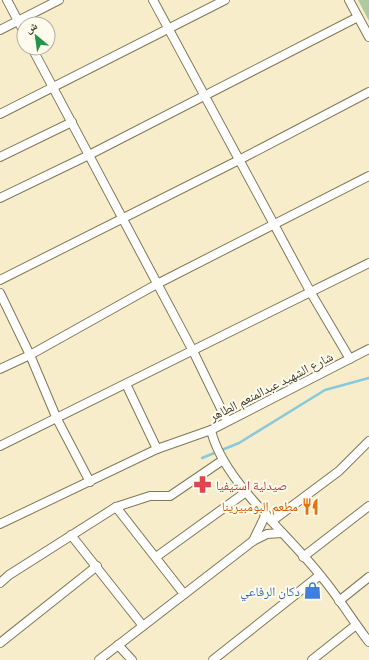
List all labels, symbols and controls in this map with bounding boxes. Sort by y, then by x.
north arrow [16,16,56,56]
text: ش [23,19,40,37]
street label: شارع الشهيد عبدالمنعم الطاهر [206,349,336,426]
pharmacy icon: صيدلية استيفيا [193,475,213,495]
place label: صيدلية استيفيا [216,478,287,493]
restaurant icon: مطعم البومبيرينا [301,496,321,516]
place label: مطعم البومبيرينا [222,499,298,515]
shop icon: دكان الرفاعي [303,581,323,601]
place label: دكان الرفاعي [240,584,300,602]

